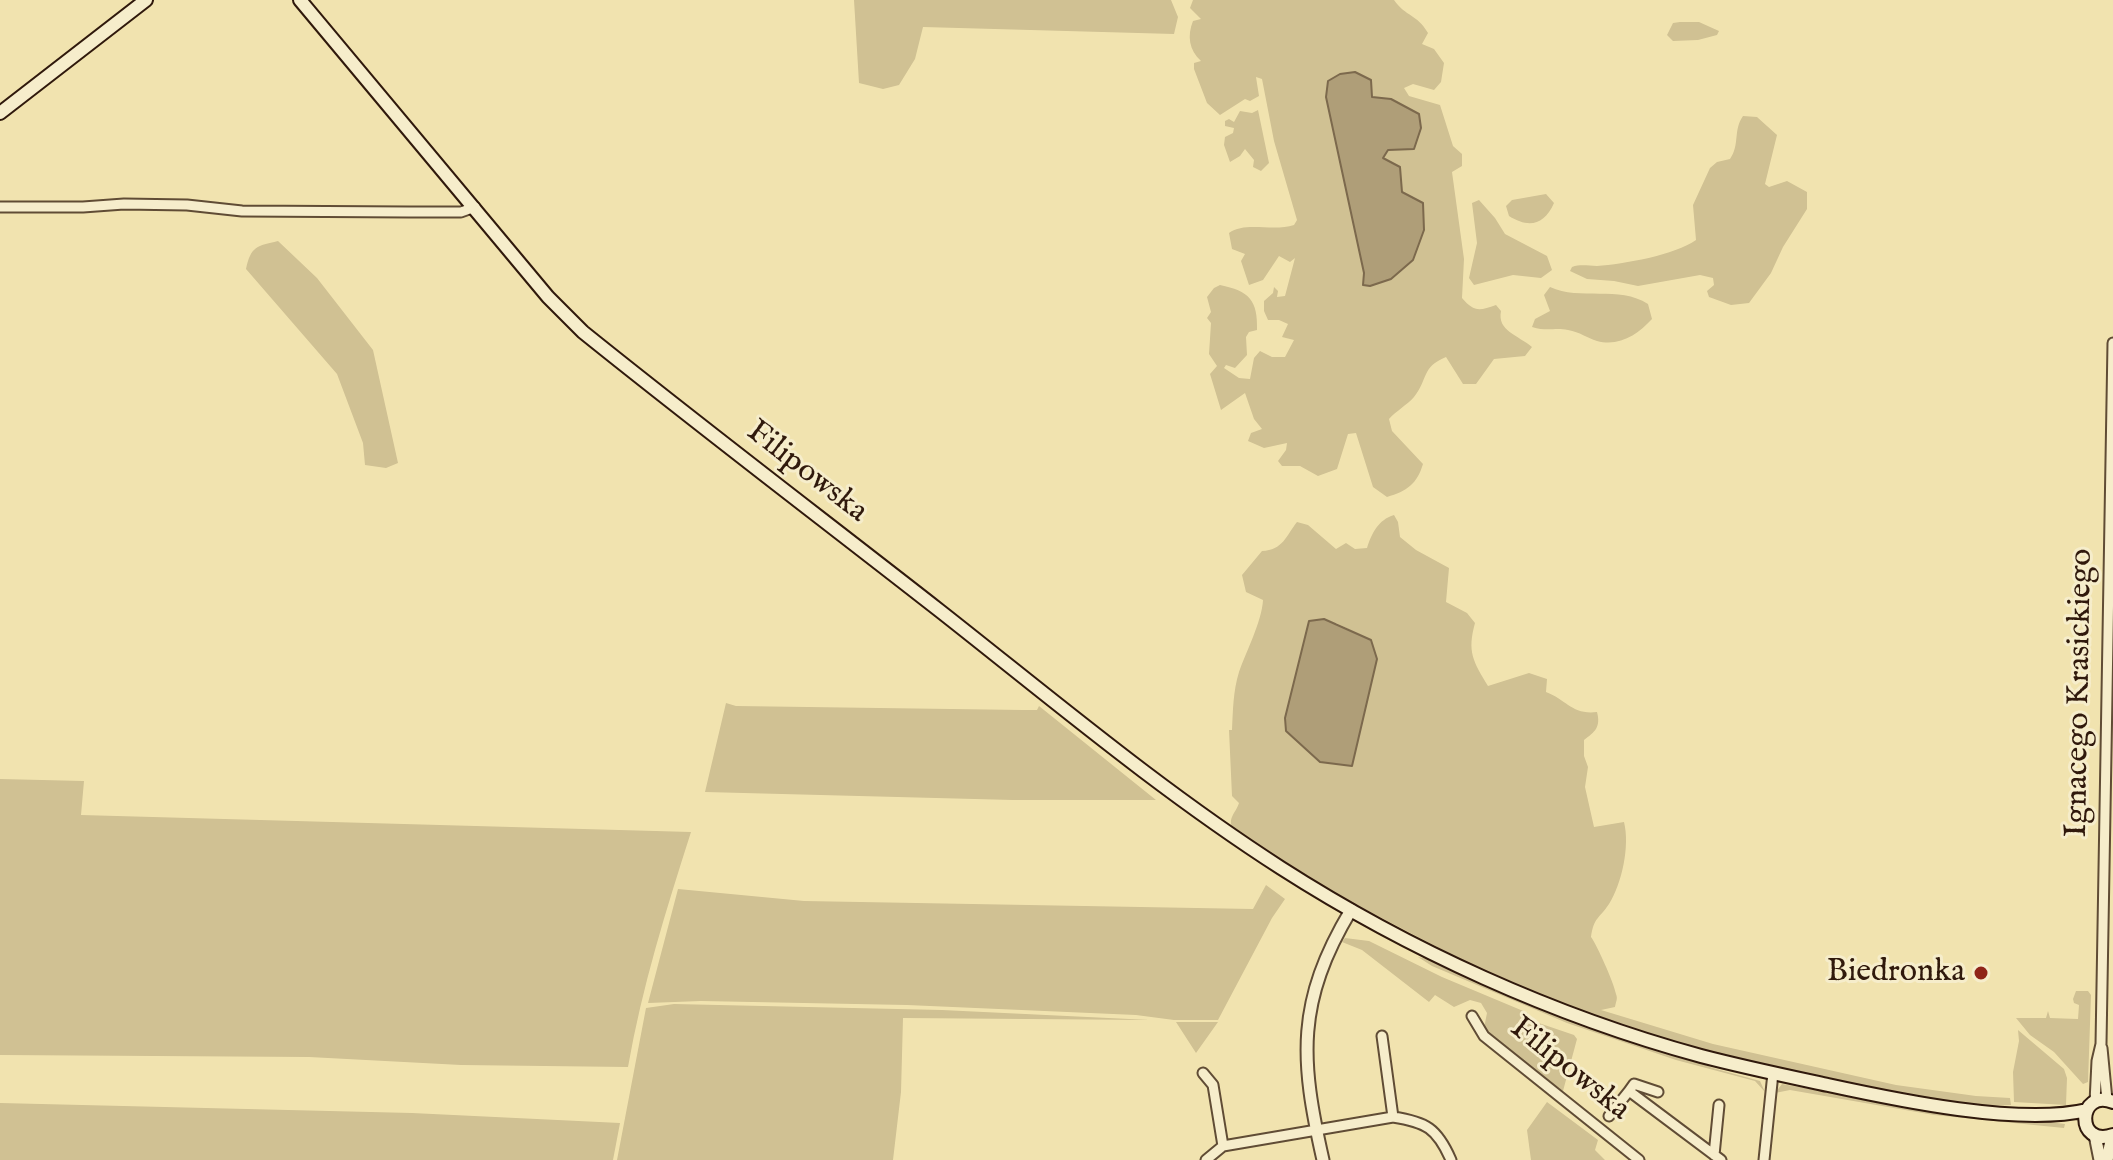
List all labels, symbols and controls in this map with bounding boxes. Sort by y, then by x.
street label: Filipowska [738,414,874,532]
street label: Ignacego Krasickiego [2059,548,2103,838]
place label: Biedronka [1827,954,1965,992]
marker: Biedronka [1972,964,1990,982]
street label: Filipowska [1501,1010,1637,1130]

